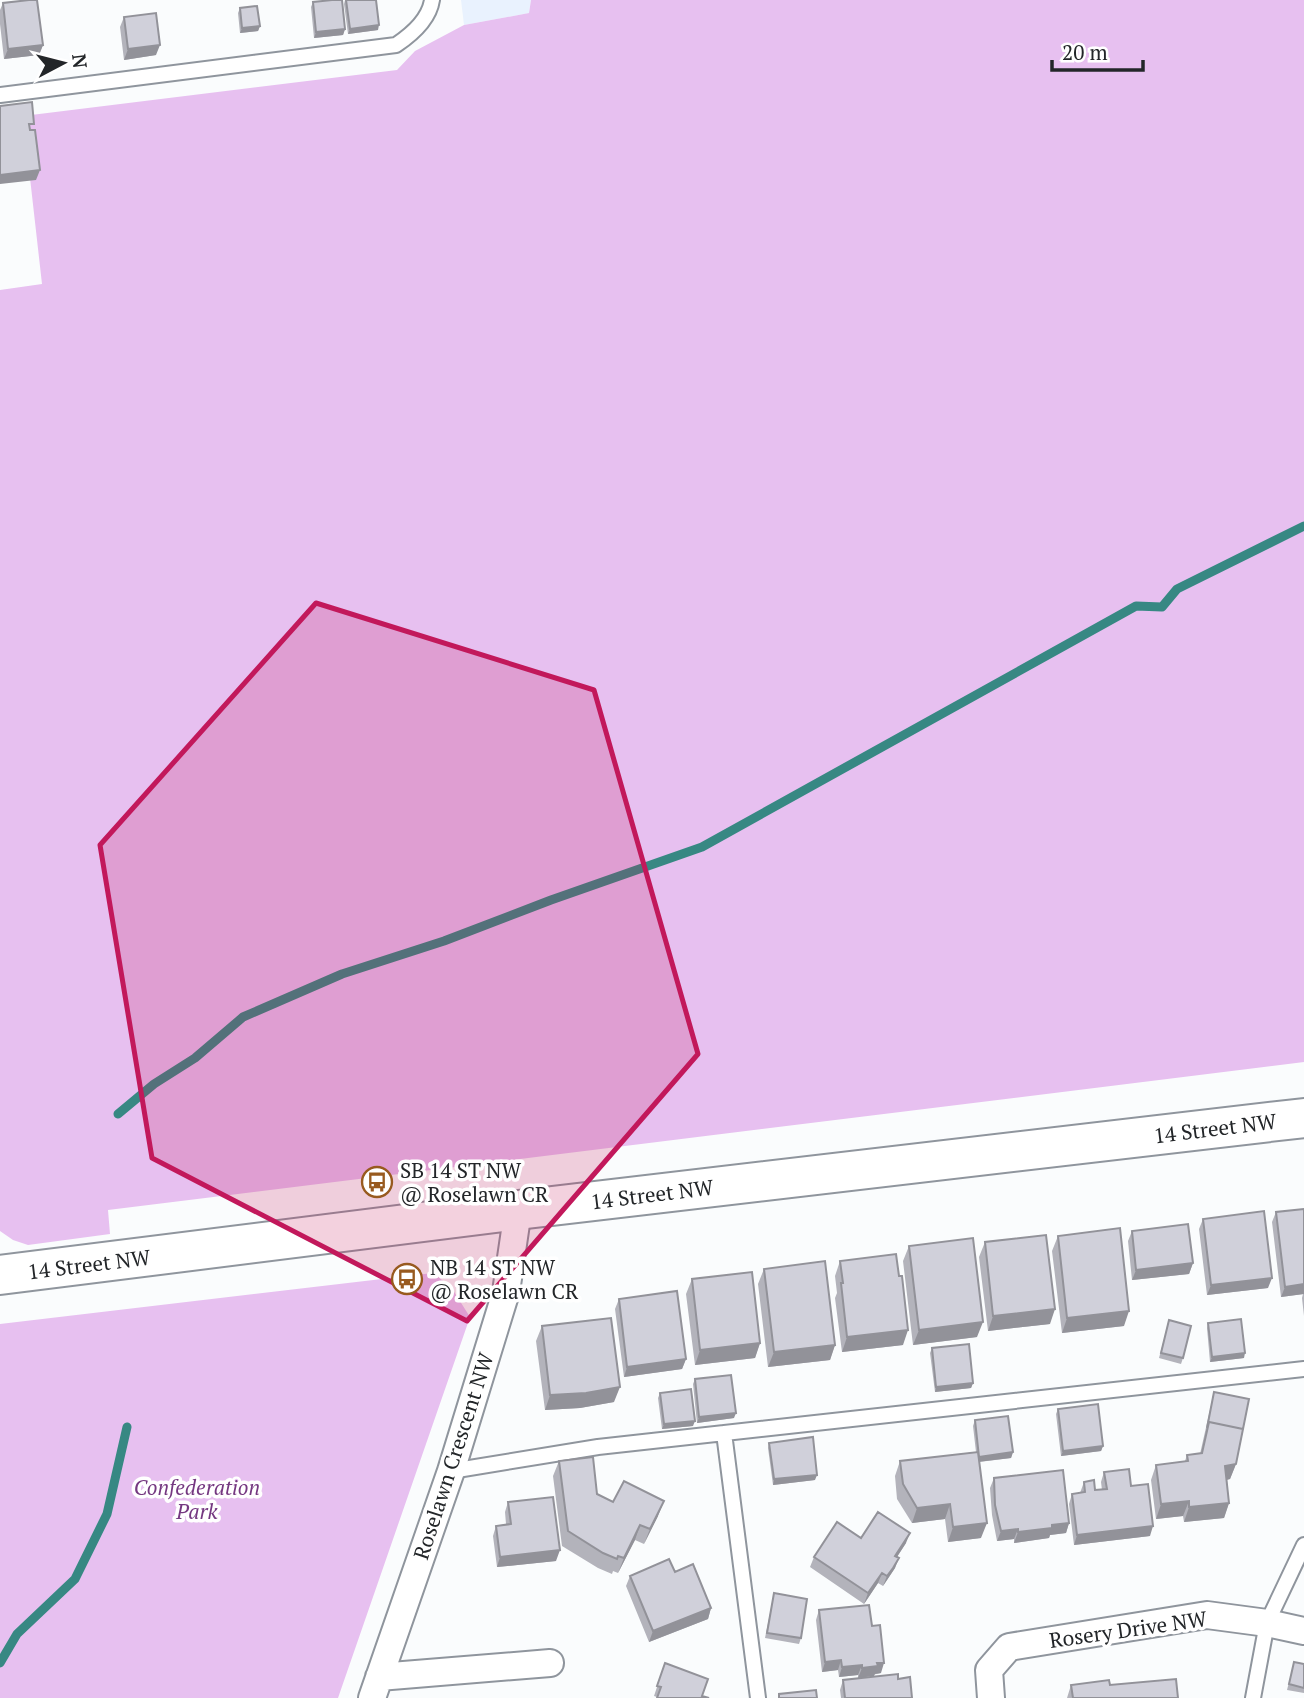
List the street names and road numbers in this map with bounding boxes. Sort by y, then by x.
street label: 14 Street NW [1152,1107,1278,1149]
street label: 14 Street NW [589,1173,715,1215]
street label: 14 Street NW [26,1243,152,1285]
street label: Roselawn Crescent NW [406,1349,500,1563]
street label: Rosery Drive NW [1048,1604,1209,1654]

